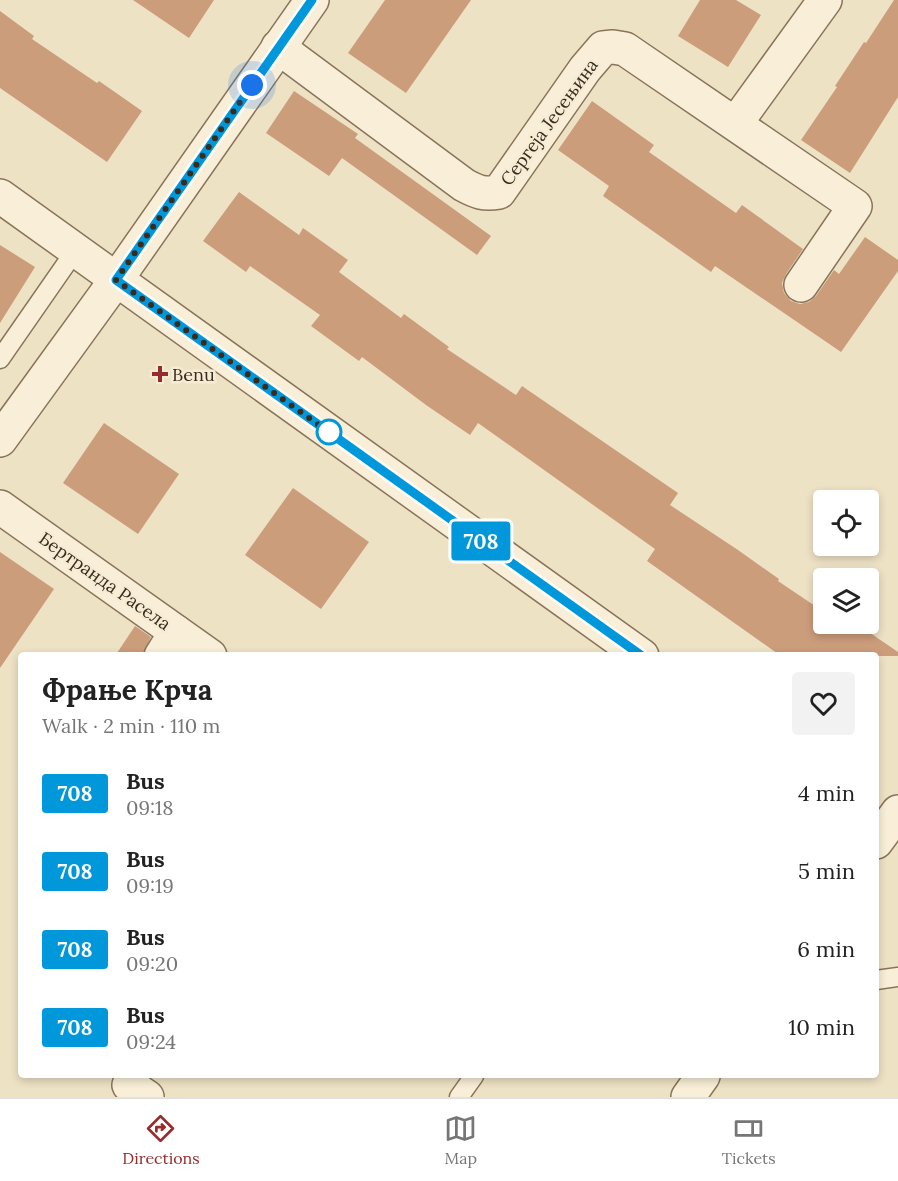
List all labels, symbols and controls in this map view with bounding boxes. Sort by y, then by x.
street label: Сергеја Јесењина [495,54,603,190]
your location [237,70,267,100]
place label: Benu [172,363,215,386]
marker: Benu [153,367,167,381]
unlabelled marker [316,419,342,445]
map controls [813,490,879,634]
button: locate [813,490,879,556]
line badge: 708 [446,522,516,560]
street label: Бертранда Расела [35,527,175,635]
text: 708 [463,528,499,555]
button: layers [813,568,879,634]
text: Фрање Крча [42,672,212,708]
button: heart [792,672,855,735]
text: Walk · 2 min · 110 m [42,713,220,738]
text: Bus [126,767,165,795]
text: 4 min [798,779,855,807]
text: 708 [57,780,93,807]
text: 09:18 [126,795,174,820]
text: Bus [126,845,165,873]
text: 5 min [798,857,855,885]
text: 708 [57,858,93,885]
text: 09:19 [126,873,174,898]
text: Bus [126,923,165,951]
text: 6 min [797,935,855,963]
text: 708 [57,936,93,963]
text: 09:20 [126,951,178,976]
text: Bus [126,1001,165,1029]
text: 10 min [788,1013,855,1041]
text: 708 [57,1014,93,1041]
text: 09:24 [126,1029,176,1054]
tab: Directions [122,1112,200,1168]
tab: Map [444,1112,477,1168]
tab: Tickets [722,1112,776,1168]

